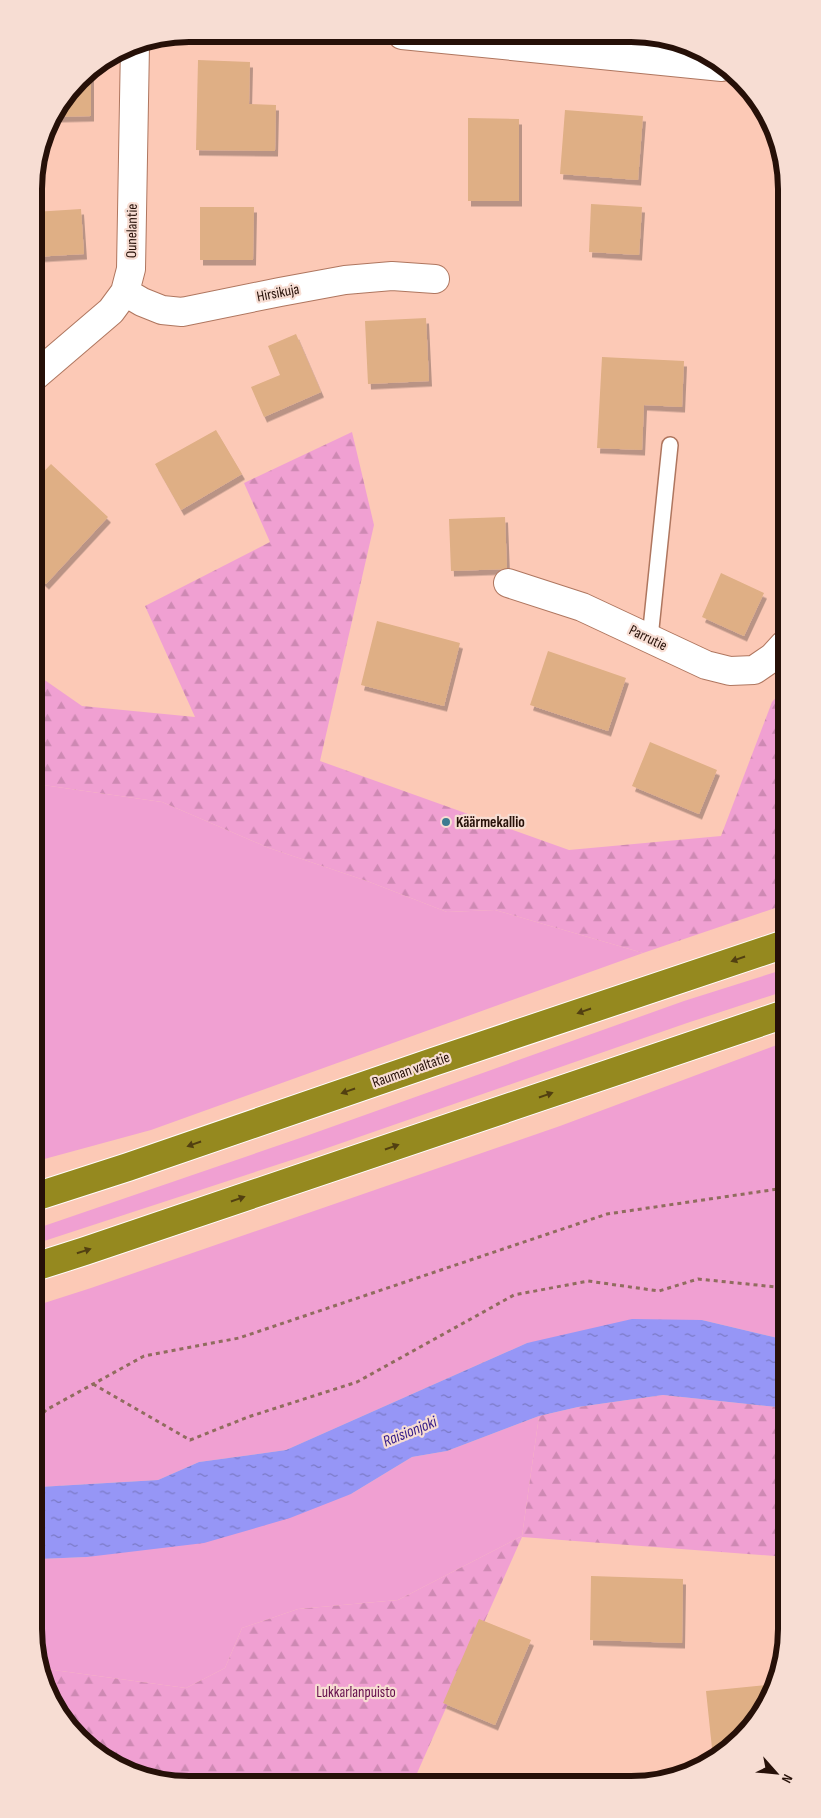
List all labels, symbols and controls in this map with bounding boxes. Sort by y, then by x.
street label: Ounelantie [122,204,142,258]
street label: Hirsikuja [255,280,301,306]
street label: Parrutie [626,621,670,655]
place label: Käärmekallio [456,813,525,832]
marker: Käärmekallio [440,816,452,828]
one-way arrow [731,956,746,963]
one-way arrow [577,1008,592,1015]
street label: Rauman valtatie [370,1048,452,1092]
one-way arrow [340,1088,355,1096]
one-way arrow [539,1091,554,1099]
one-way arrow [186,1141,201,1149]
one-way arrow [385,1143,400,1150]
one-way arrow [231,1195,246,1203]
one-way arrow [77,1247,92,1255]
water label: Raisionjoki [380,1412,441,1451]
park label: Lukkarlanpuisto [316,1683,396,1702]
north arrow [751,1748,801,1798]
text: N [778,1771,796,1786]

